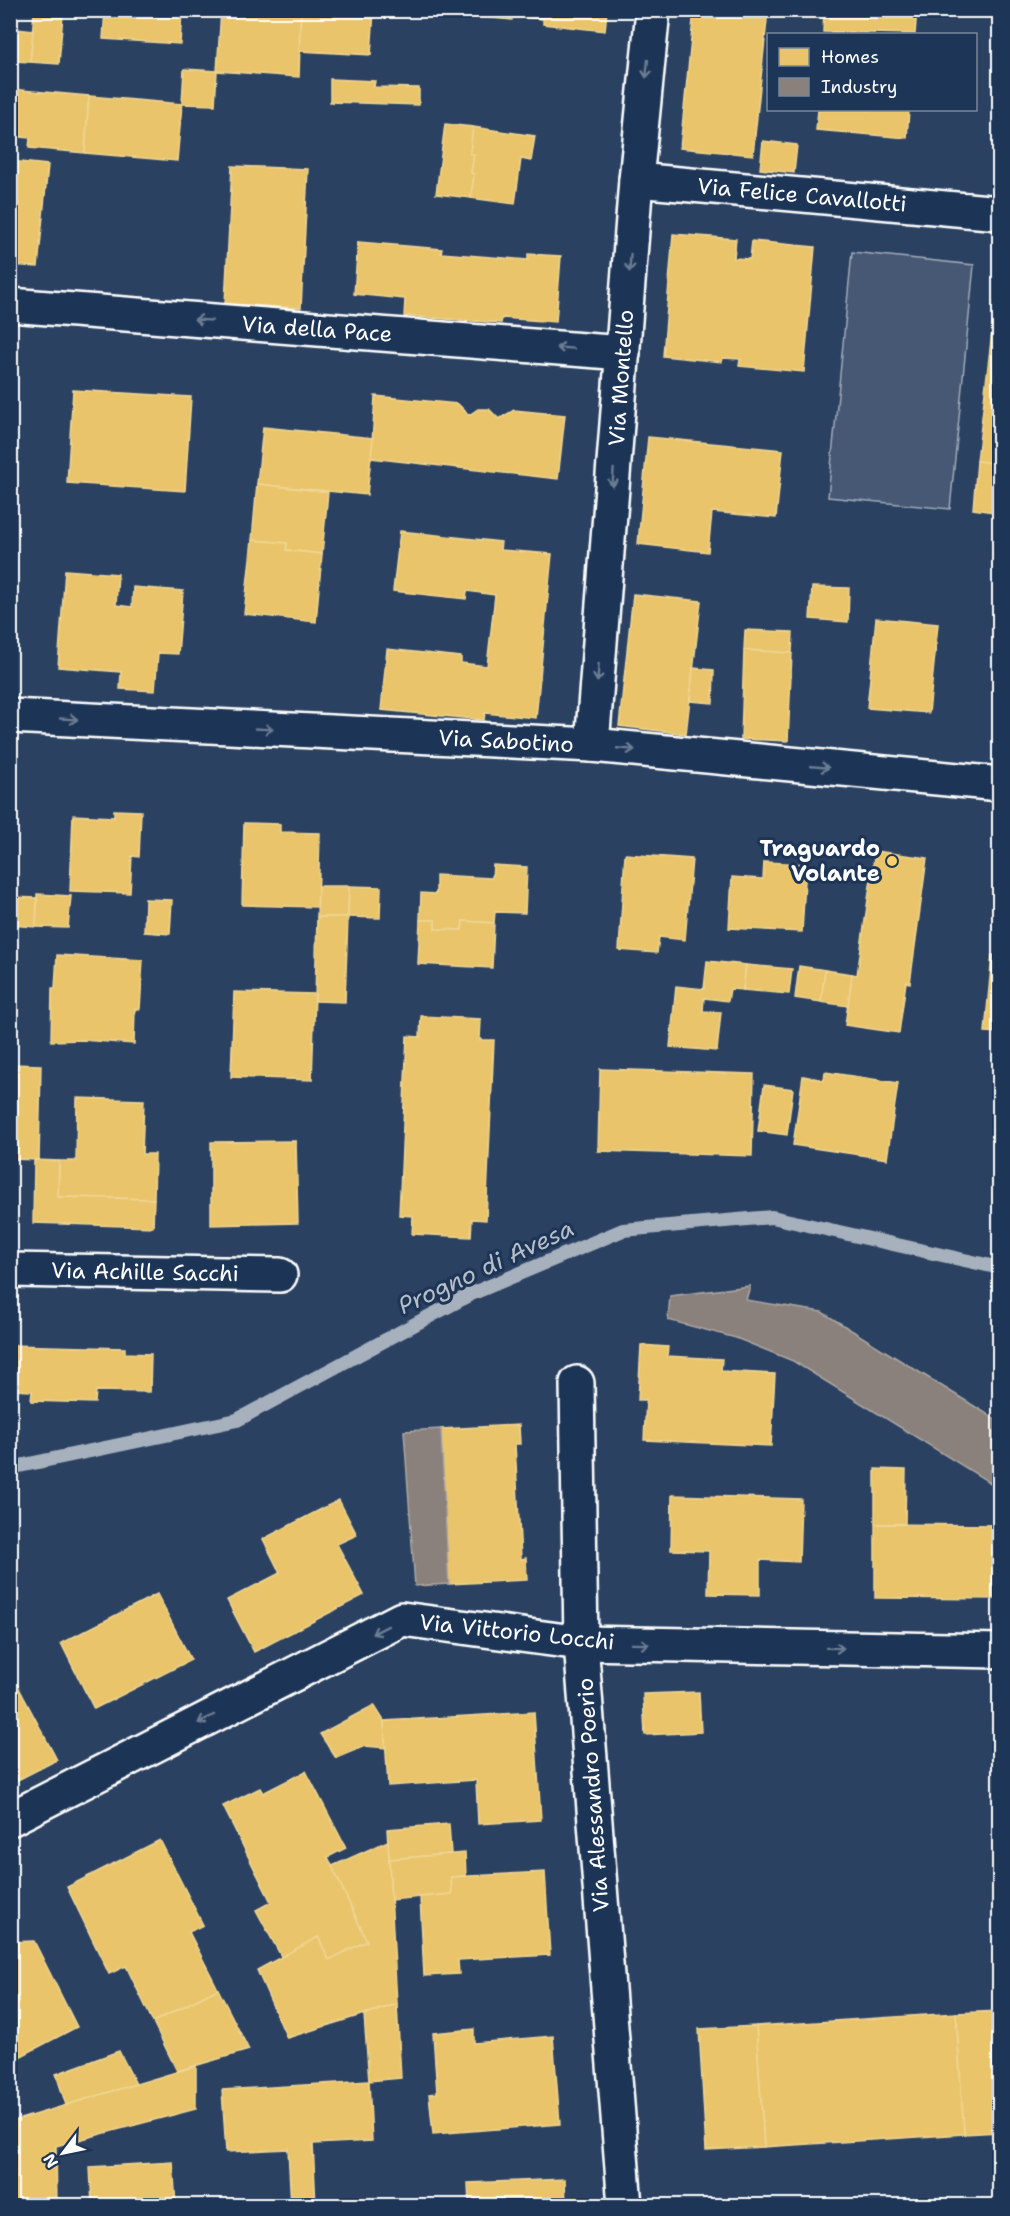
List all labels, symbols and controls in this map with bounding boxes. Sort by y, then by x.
legend [767,33,977,111]
text: Homes [821,45,879,69]
one-way arrow [641,58,652,78]
text: Industry [821,75,897,99]
street label: Via Felice Cavallotti [696,171,908,219]
one-way arrow [624,252,635,272]
street label: Via della Pace [241,309,393,349]
street label: Via Montello [602,309,640,447]
one-way arrow [193,314,213,325]
one-way arrow [555,343,575,354]
one-way arrow [607,468,618,488]
one-way arrow [592,662,603,682]
one-way arrow [58,714,78,725]
one-way arrow [253,723,273,734]
street label: Via Sabotino [438,723,574,759]
one-way arrow [616,744,636,755]
one-way arrow [810,762,830,773]
place label: Traguardo Volante [760,834,880,888]
marker: Traguardo Volante [885,854,899,868]
water label: Progno di Avesa [393,1212,579,1322]
street label: Via Achille Sacchi [51,1256,239,1288]
street label: Via Vittorio Locchi [418,1607,616,1657]
one-way arrow [372,1625,390,1637]
one-way arrow [629,1638,649,1650]
one-way arrow [824,1642,844,1653]
street label: Via Alessandro Poerio [570,1677,616,1913]
one-way arrow [198,1714,216,1725]
north arrow [33,2123,93,2183]
text: N [38,2150,63,2172]

